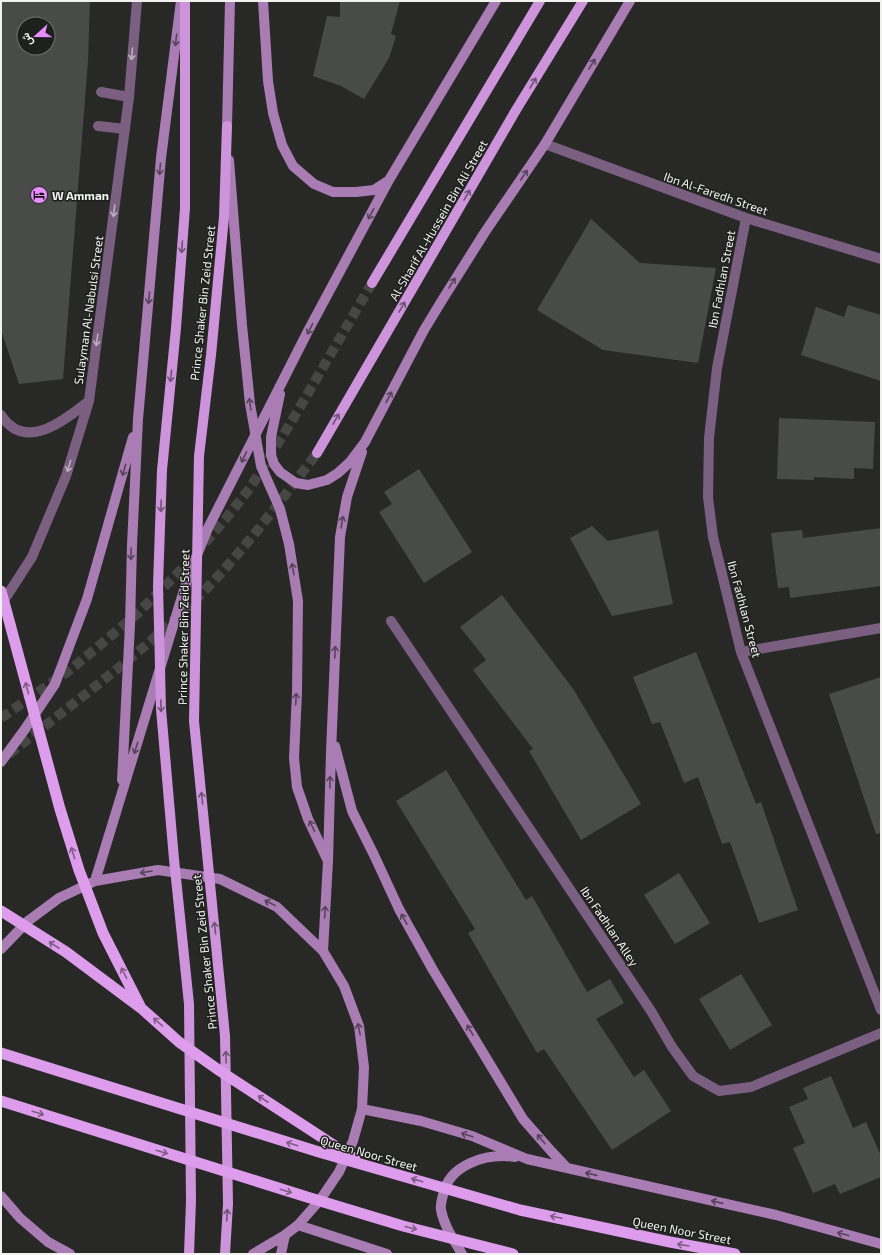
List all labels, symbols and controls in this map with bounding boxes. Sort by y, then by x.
north arrow [16,16,56,56]
text: ش [18,31,36,48]
one-way arrow [172,33,180,46]
one-way arrow [129,47,136,60]
one-way arrow [589,58,597,70]
one-way arrow [530,77,538,89]
street label: Al-Sharif Al-Hussein Bin Ali Street [386,137,490,303]
one-way arrow [156,162,163,175]
street label: Ibn Al-Faredh Street [662,169,770,218]
one-way arrow [520,170,528,181]
hotel icon: W Amman [29,185,49,205]
place label: W Amman [52,188,109,202]
one-way arrow [464,189,472,201]
one-way arrow [110,204,118,217]
one-way arrow [367,208,374,220]
street label: Prince Shaker Bin Zeid Street [187,224,217,381]
street label: Ibn Fadhlan Street [705,228,737,329]
street label: Sulayman Al-Nabulsi Street [71,234,105,385]
one-way arrow [179,240,186,253]
one-way arrow [449,277,457,289]
one-way arrow [145,291,152,304]
one-way arrow [398,301,406,313]
one-way arrow [305,322,313,334]
one-way arrow [93,333,101,346]
one-way arrow [167,369,175,382]
one-way arrow [385,391,393,403]
one-way arrow [247,398,254,411]
one-way arrow [333,413,341,425]
one-way arrow [240,450,247,462]
one-way arrow [65,459,72,472]
one-way arrow [120,464,127,477]
one-way arrow [157,499,164,512]
one-way arrow [339,516,347,529]
one-way arrow [128,547,135,560]
street label: Prince Shaker Bin Zeid Street [175,549,191,705]
street label: Ibn Fadhlan Street [725,559,765,659]
one-way arrow [289,563,297,576]
one-way arrow [331,646,339,659]
one-way arrow [23,682,30,695]
one-way arrow [293,693,300,706]
one-way arrow [157,699,165,712]
one-way arrow [131,742,139,754]
one-way arrow [326,776,334,789]
one-way arrow [198,792,206,805]
one-way arrow [308,820,315,832]
one-way arrow [69,847,76,860]
one-way arrow [140,868,153,876]
street label: Prince Shaker Bin Zeid Street [189,873,219,1030]
street label: Ibn Fadhlan Alley [578,883,642,969]
one-way arrow [264,899,276,906]
one-way arrow [322,906,329,919]
one-way arrow [400,913,408,925]
one-way arrow [211,922,218,935]
one-way arrow [48,940,60,948]
one-way arrow [119,967,127,979]
one-way arrow [152,1018,163,1027]
one-way arrow [354,1022,362,1035]
one-way arrow [466,1024,474,1036]
one-way arrow [222,1051,229,1064]
one-way arrow [257,1094,269,1102]
one-way arrow [31,1110,44,1117]
one-way arrow [460,1131,473,1138]
street label: Queen Noor Street [319,1132,419,1175]
one-way arrow [536,1134,545,1145]
one-way arrow [286,1140,299,1147]
one-way arrow [155,1149,168,1156]
one-way arrow [584,1169,597,1177]
one-way arrow [411,1176,424,1183]
one-way arrow [280,1188,293,1195]
one-way arrow [711,1198,724,1206]
one-way arrow [224,1209,231,1222]
one-way arrow [550,1213,563,1221]
street label: Queen Noor Street [631,1214,733,1247]
one-way arrow [404,1225,417,1232]
one-way arrow [837,1230,850,1237]
one-way arrow [677,1240,690,1248]

